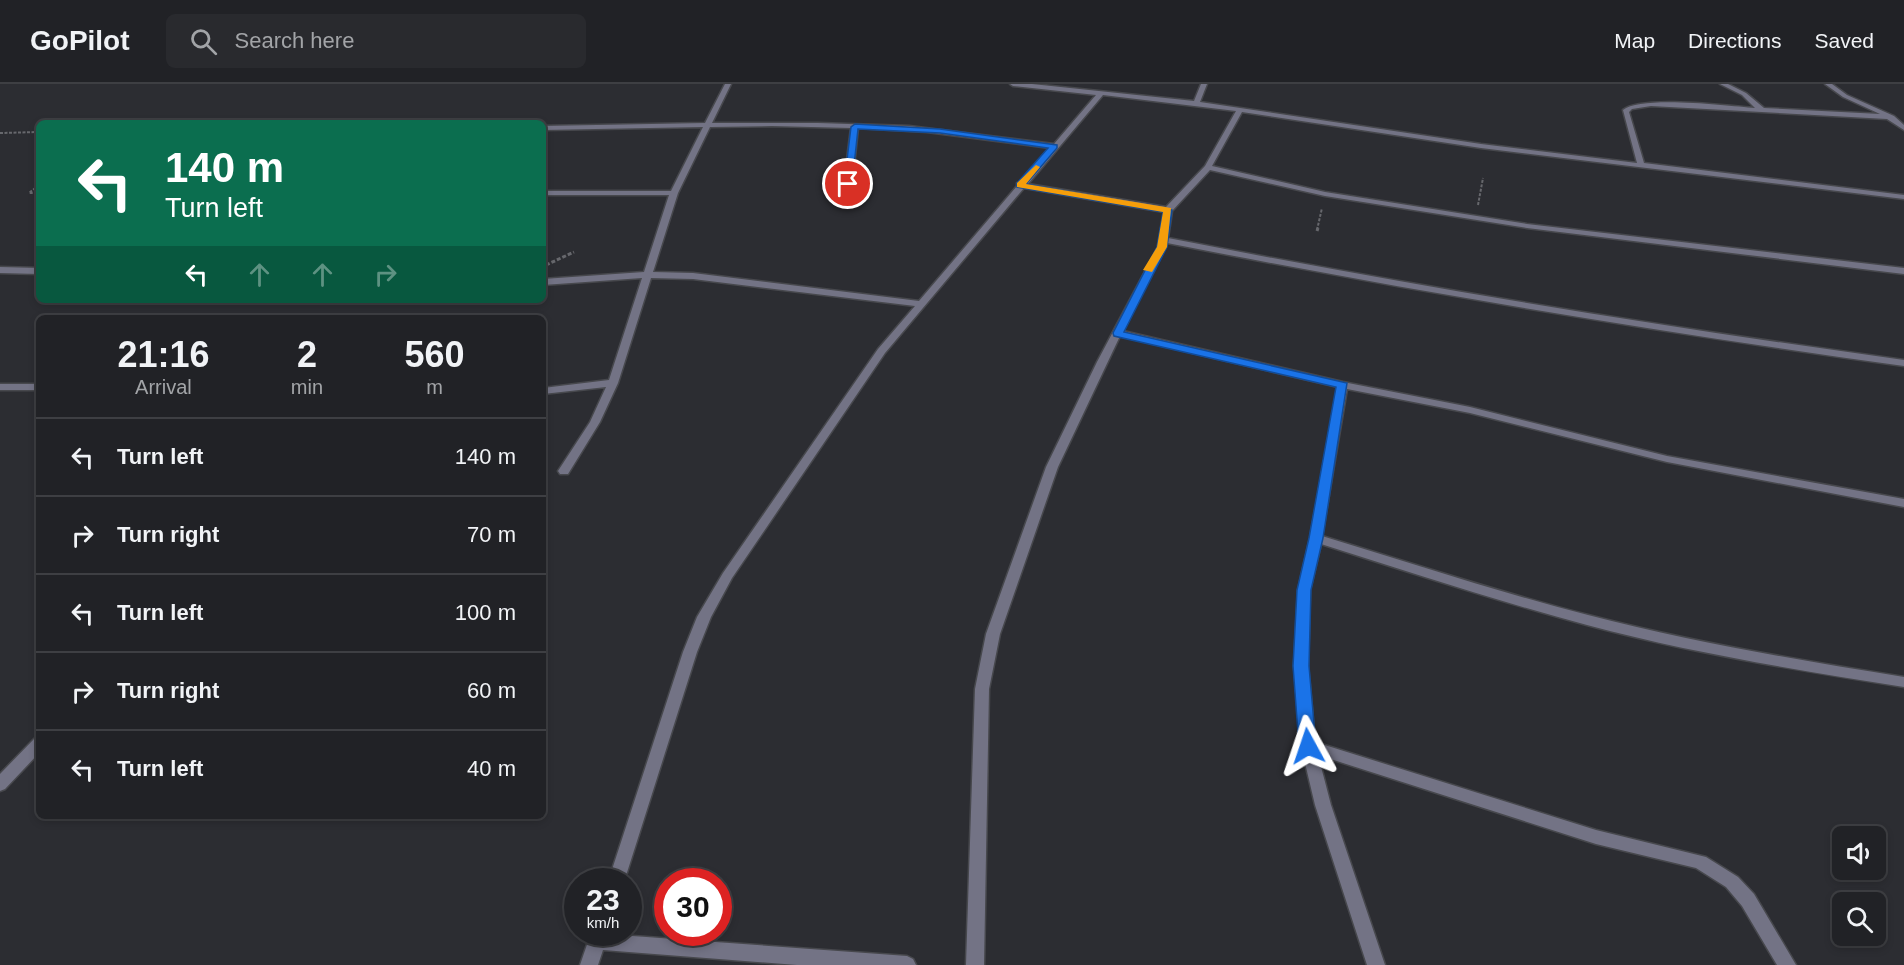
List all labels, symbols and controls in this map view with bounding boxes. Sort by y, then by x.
search box [166,14,586,68]
text: GoPilot [30,25,130,56]
icon: search [187,25,220,58]
text: Search here [235,28,354,53]
text: Map [1614,29,1655,52]
text: Directions [1688,29,1781,52]
text: Saved [1814,29,1874,52]
icon: left [66,144,144,222]
text: 140 m [165,144,284,191]
pin [822,158,873,209]
icon: arrive [831,167,864,200]
text: Turn left [165,193,263,223]
icon: left [180,258,213,291]
icon: ahead [243,258,276,291]
icon: ahead [306,258,339,291]
icon: right [369,258,402,291]
text: 21:16 [117,334,209,375]
text: 2 [297,334,317,375]
text: 560 [404,334,465,375]
text: Arrival [135,376,192,398]
text: min [291,376,323,398]
text: m [426,376,443,398]
icon: left [66,441,99,474]
text: Turn left [117,444,203,469]
text: 140 m [455,444,516,469]
icon: right [66,519,99,552]
text: Turn right [117,522,219,547]
text: 70 m [467,522,516,547]
icon: left [66,597,99,630]
text: Turn left [117,600,203,625]
text: 100 m [455,600,516,625]
icon: right [66,675,99,708]
text: Turn right [117,678,219,703]
text: 60 m [467,678,516,703]
position arrow [1276,714,1340,778]
icon: left [66,753,99,786]
text: Turn left [117,756,203,781]
text: 40 m [467,756,516,781]
map controls [1832,826,1886,946]
button: sound [1832,826,1886,880]
speed limit sign: 30 [654,868,732,946]
text: 23 [586,883,620,916]
button: search [1832,892,1886,946]
text: km/h [587,914,619,931]

